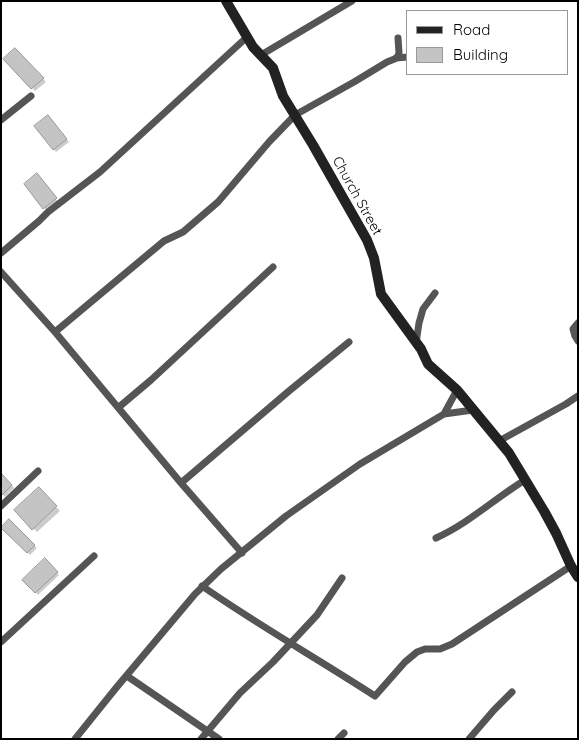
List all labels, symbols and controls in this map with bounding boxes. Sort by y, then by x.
legend [406,10,569,75]
text: Road [453,20,490,39]
text: Building [453,45,508,64]
street label: Church Street [328,154,386,238]

